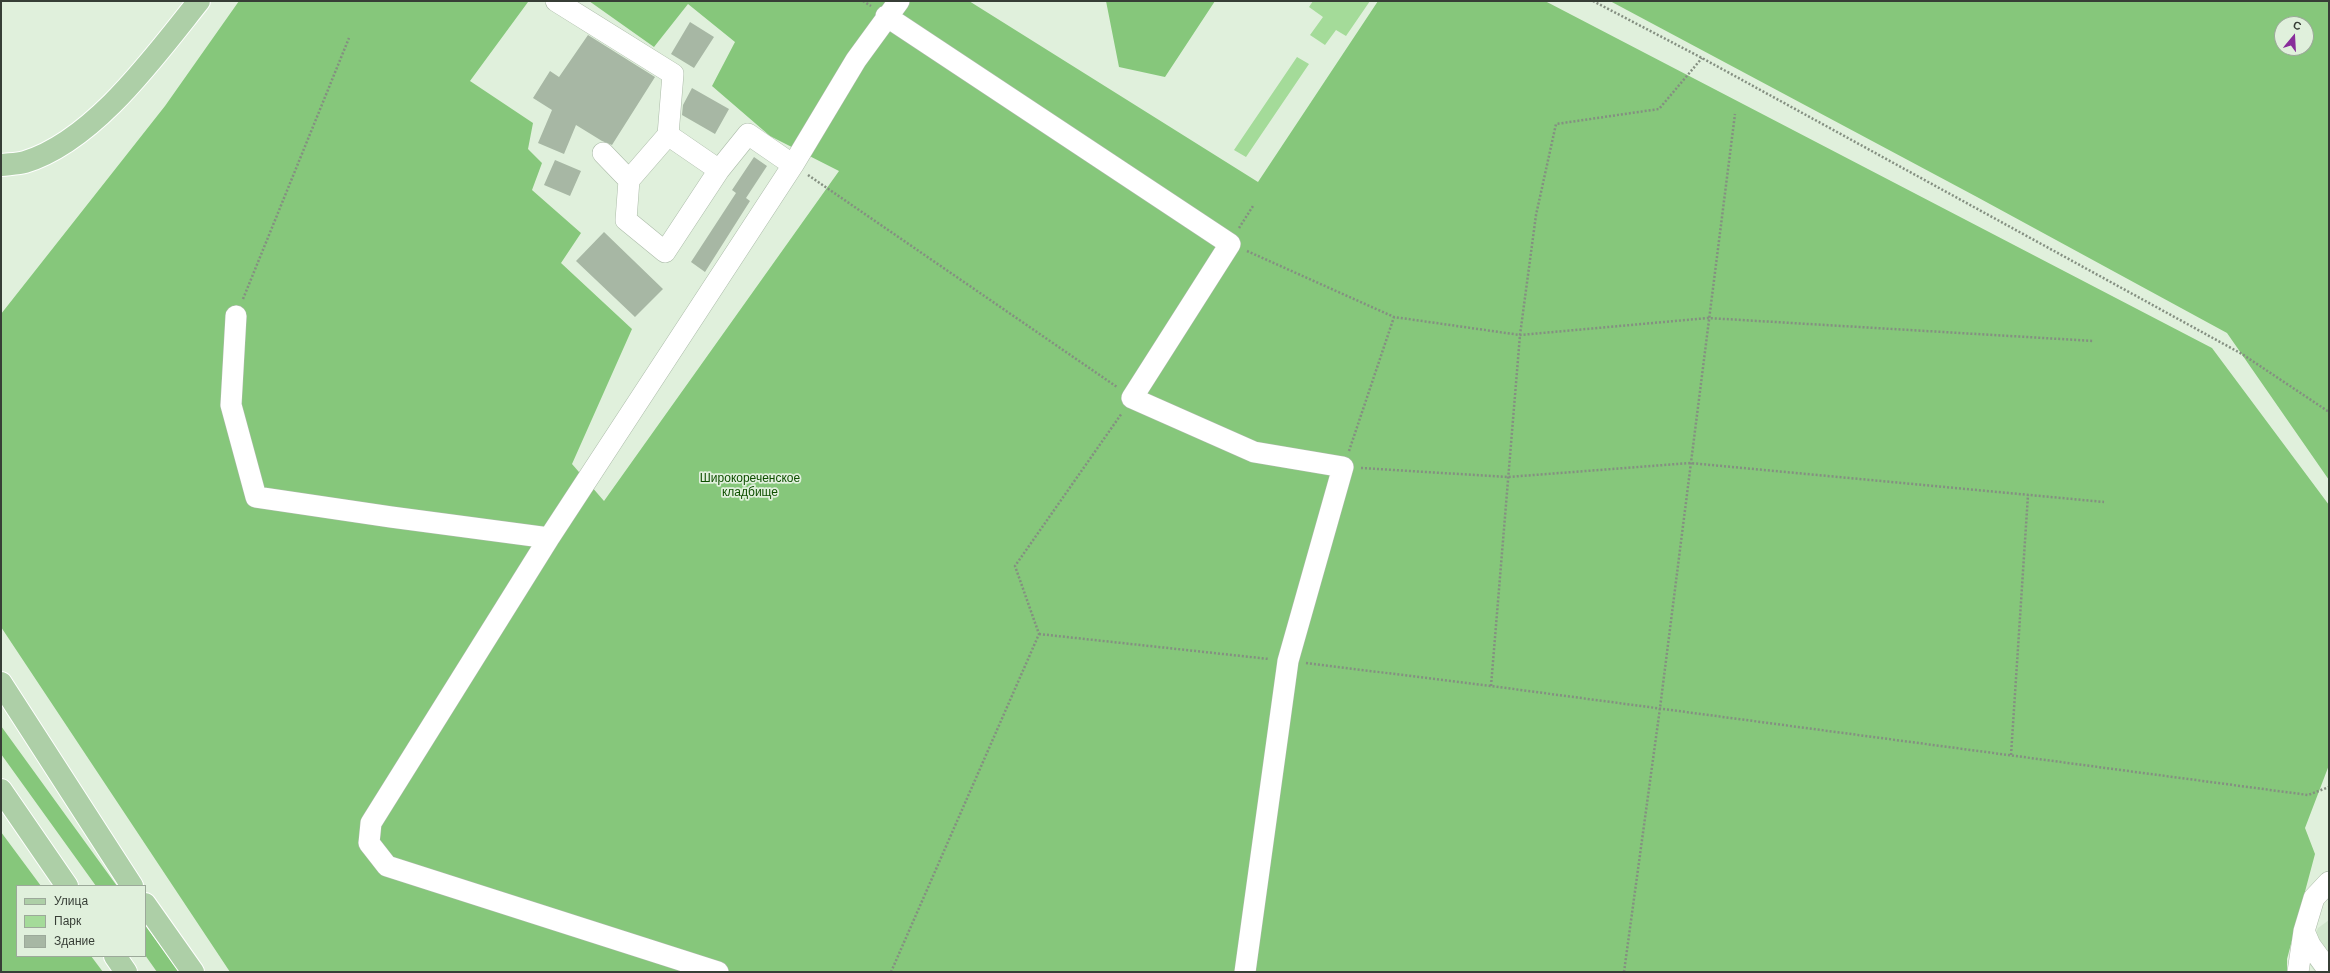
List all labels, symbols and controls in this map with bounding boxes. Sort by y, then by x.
north arrow [2274,16,2314,56]
text: С [2291,18,2303,33]
park label: Широкореченское кладбище [700,472,800,500]
legend [16,885,146,957]
text: Улица [54,893,88,909]
text: Парк [54,913,81,929]
text: Здание [54,933,95,949]

